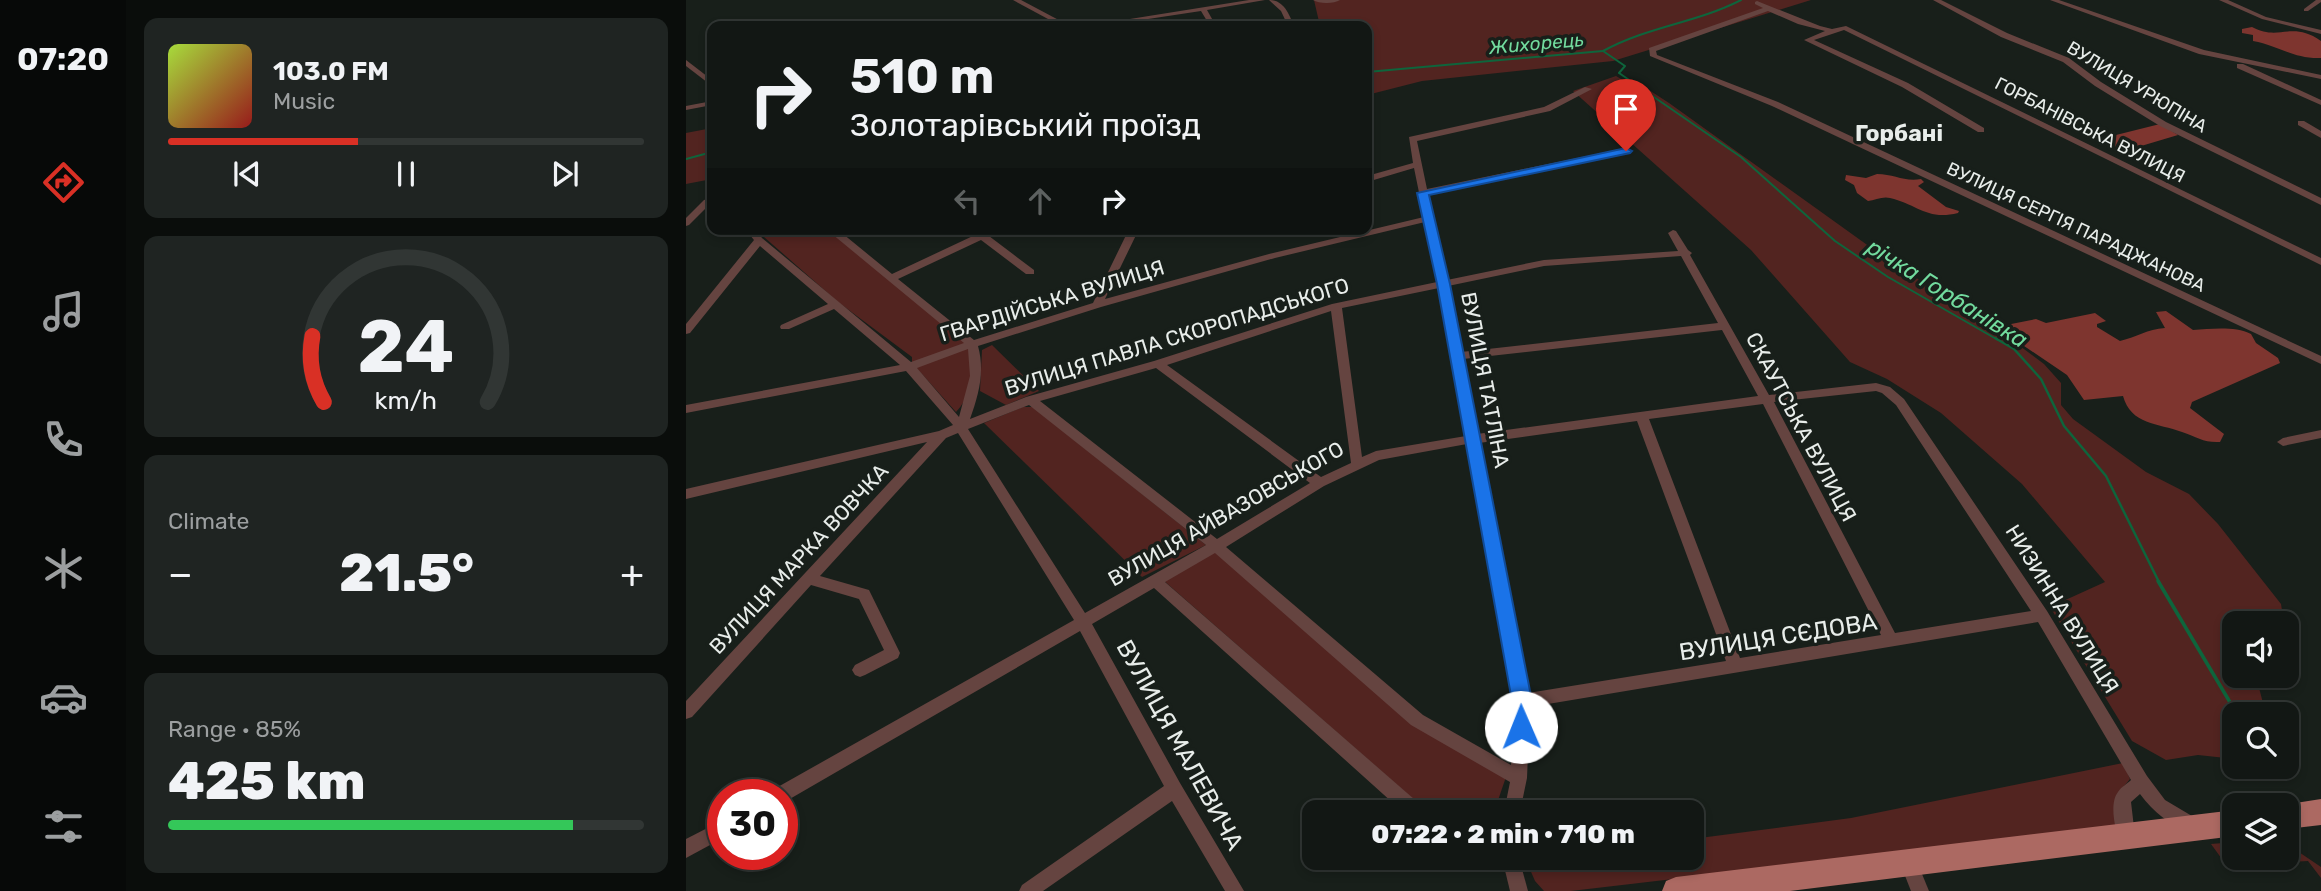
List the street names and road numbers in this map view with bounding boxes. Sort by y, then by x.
street label: ВУЛИЦЯ УРЮПІНА [2063,36,2211,138]
street label: ГОРБАНІВСЬКА ВУЛИЦЯ [1991,72,2189,188]
street label: ВУЛИЦЯ СЕРГІЯ ПАРАДЖАНОВА [1943,157,2209,297]
street label: ГВАРДІЙСЬКА ВУЛИЦЯ [937,254,1167,347]
street label: ВУЛИЦЯ ПАВЛА СКОРОПАДСЬКОГО [1002,272,1352,401]
street label: ВУЛИЦЯ ТАТЛІНА [1456,290,1515,470]
street label: СКАУТСЬКА ВУЛИЦЯ [1741,328,1862,526]
street label: ВУЛИЦЯ АЙВАЗОВСЬКОГО [1103,436,1348,591]
street label: ВУЛИЦЯ МАРКА ВОВЧКА [704,458,893,659]
street label: НИЗИННА ВУЛИЦЯ [2000,520,2124,698]
street label: ВУЛИЦЯ СЄДОВА [1677,608,1879,666]
street label: ВУЛИЦЯ МАЛЕВИЧА [1111,635,1249,855]

